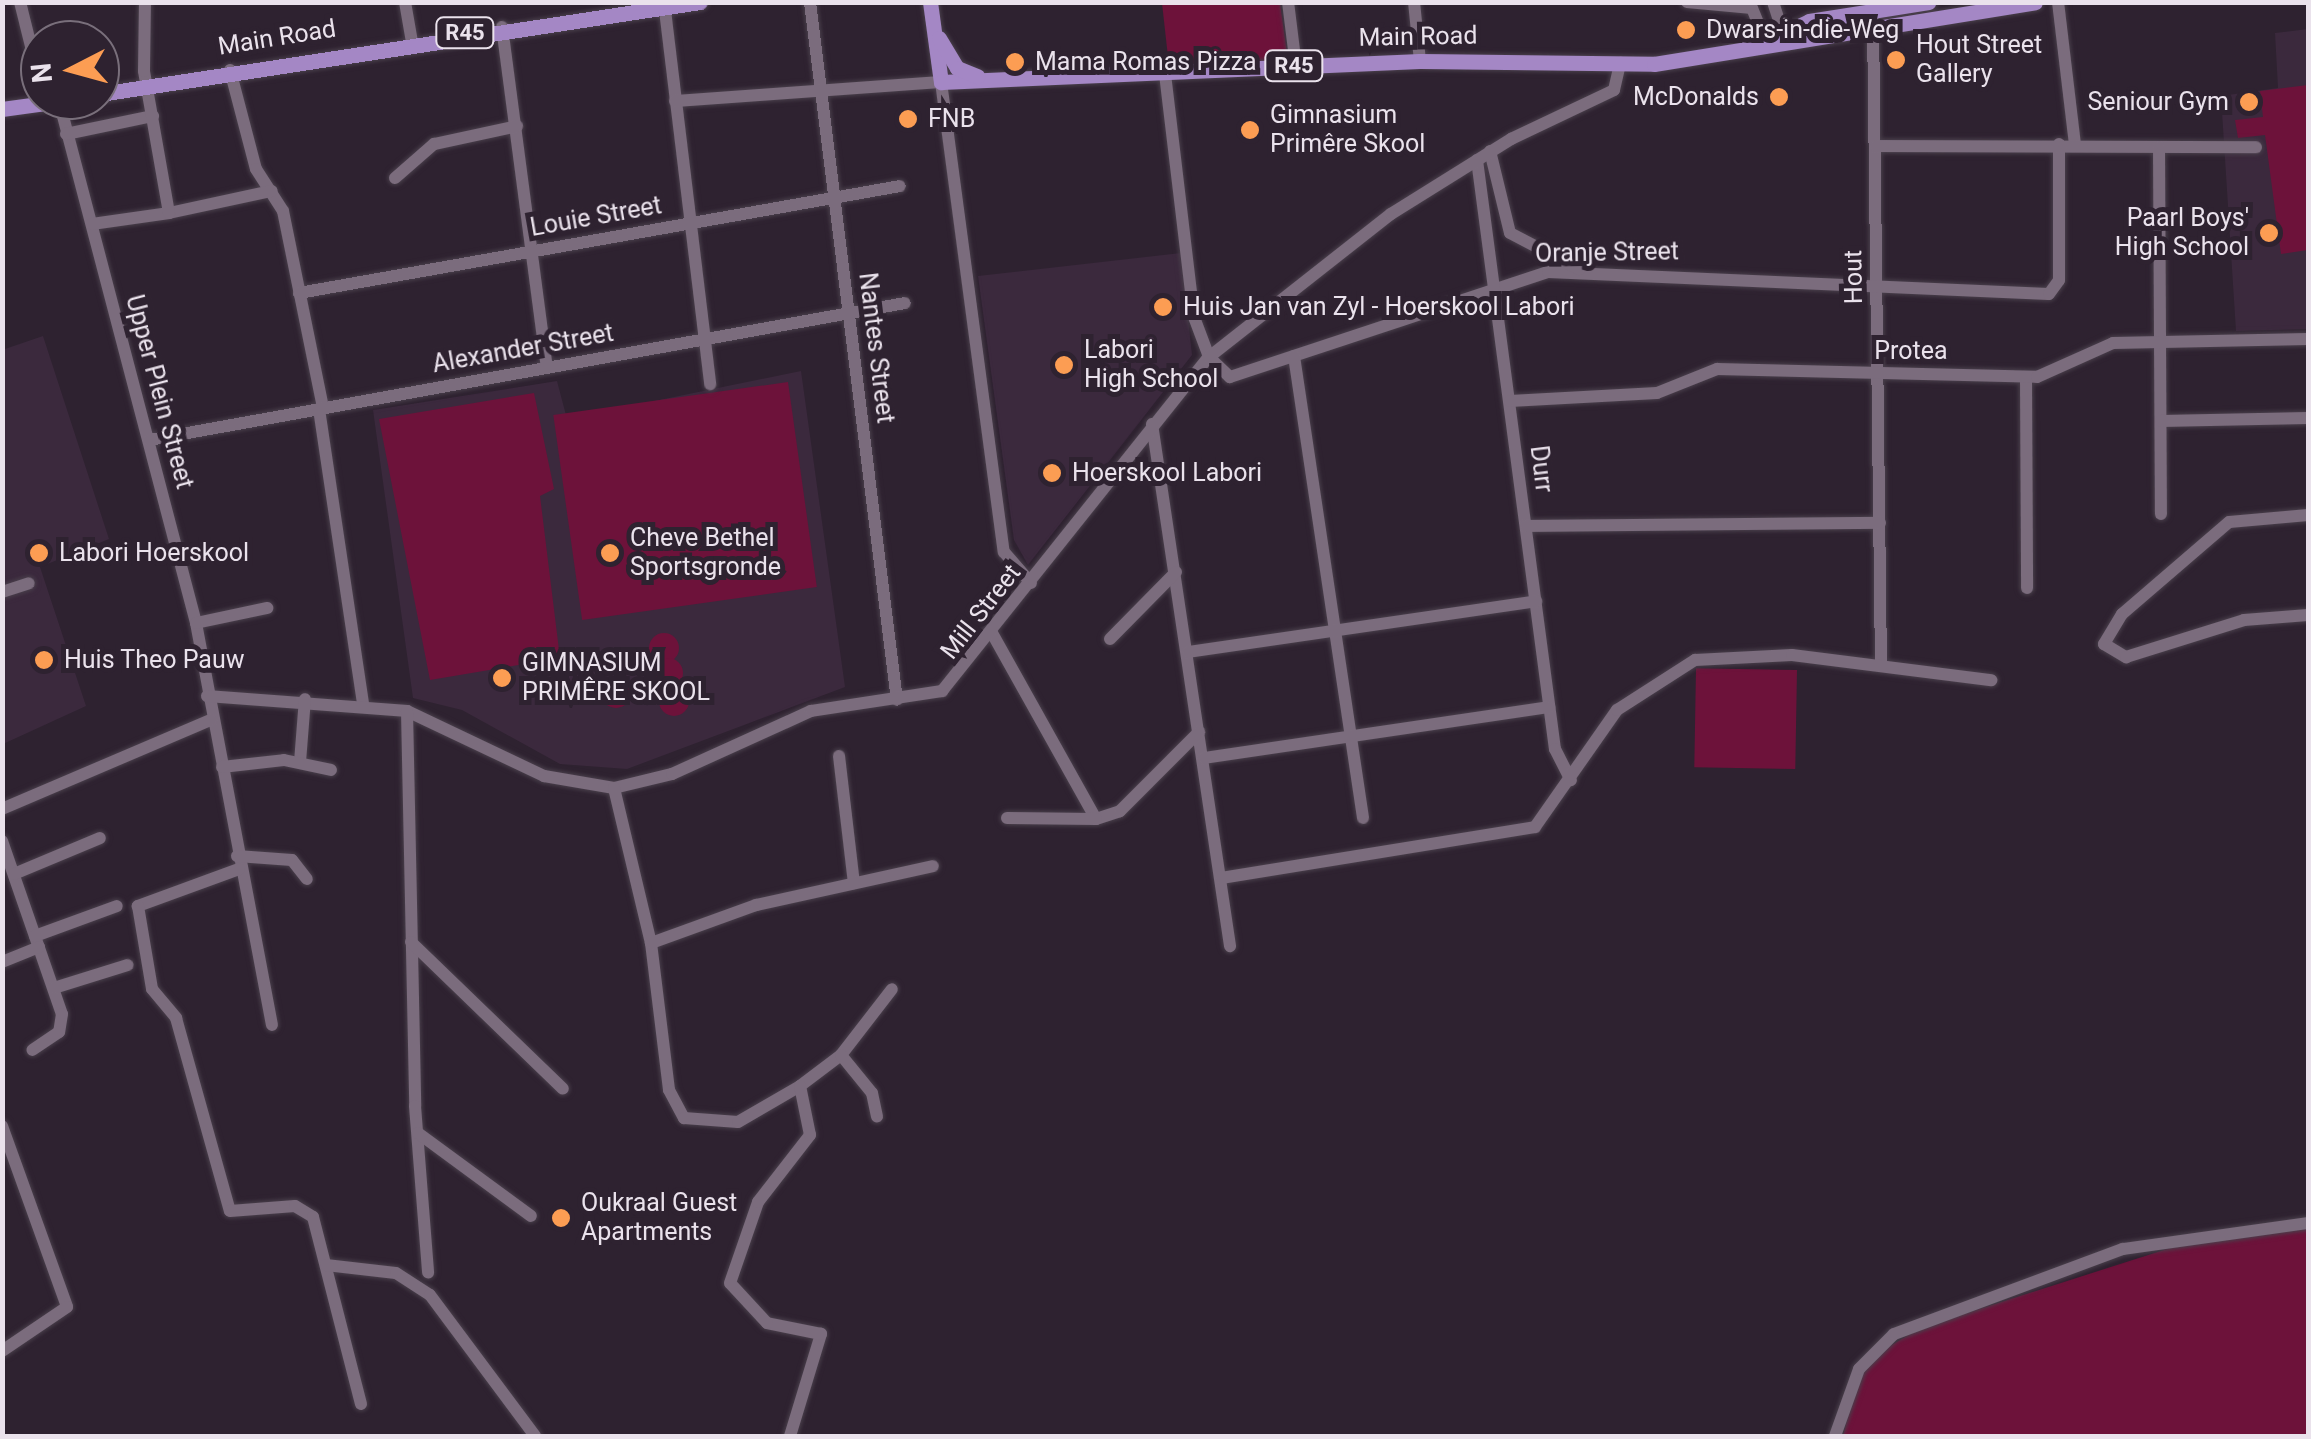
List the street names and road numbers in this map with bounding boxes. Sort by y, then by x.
street label: Main Road [216,14,338,62]
road number: R45 [435,16,495,50]
street label: Main Road [1358,21,1478,53]
road number: R45 [1264,49,1324,83]
street label: Louie Street [528,191,664,243]
street label: Oranje Street [1535,237,1679,269]
street label: Hout [1839,250,1869,304]
street label: Nantes Street [852,271,900,425]
street label: Upper Plein Street [119,292,199,492]
street label: Alexander Street [430,318,616,380]
street label: Protea [1874,336,1948,366]
street label: Durr [1523,444,1559,494]
street label: Mill Street [935,559,1027,665]

